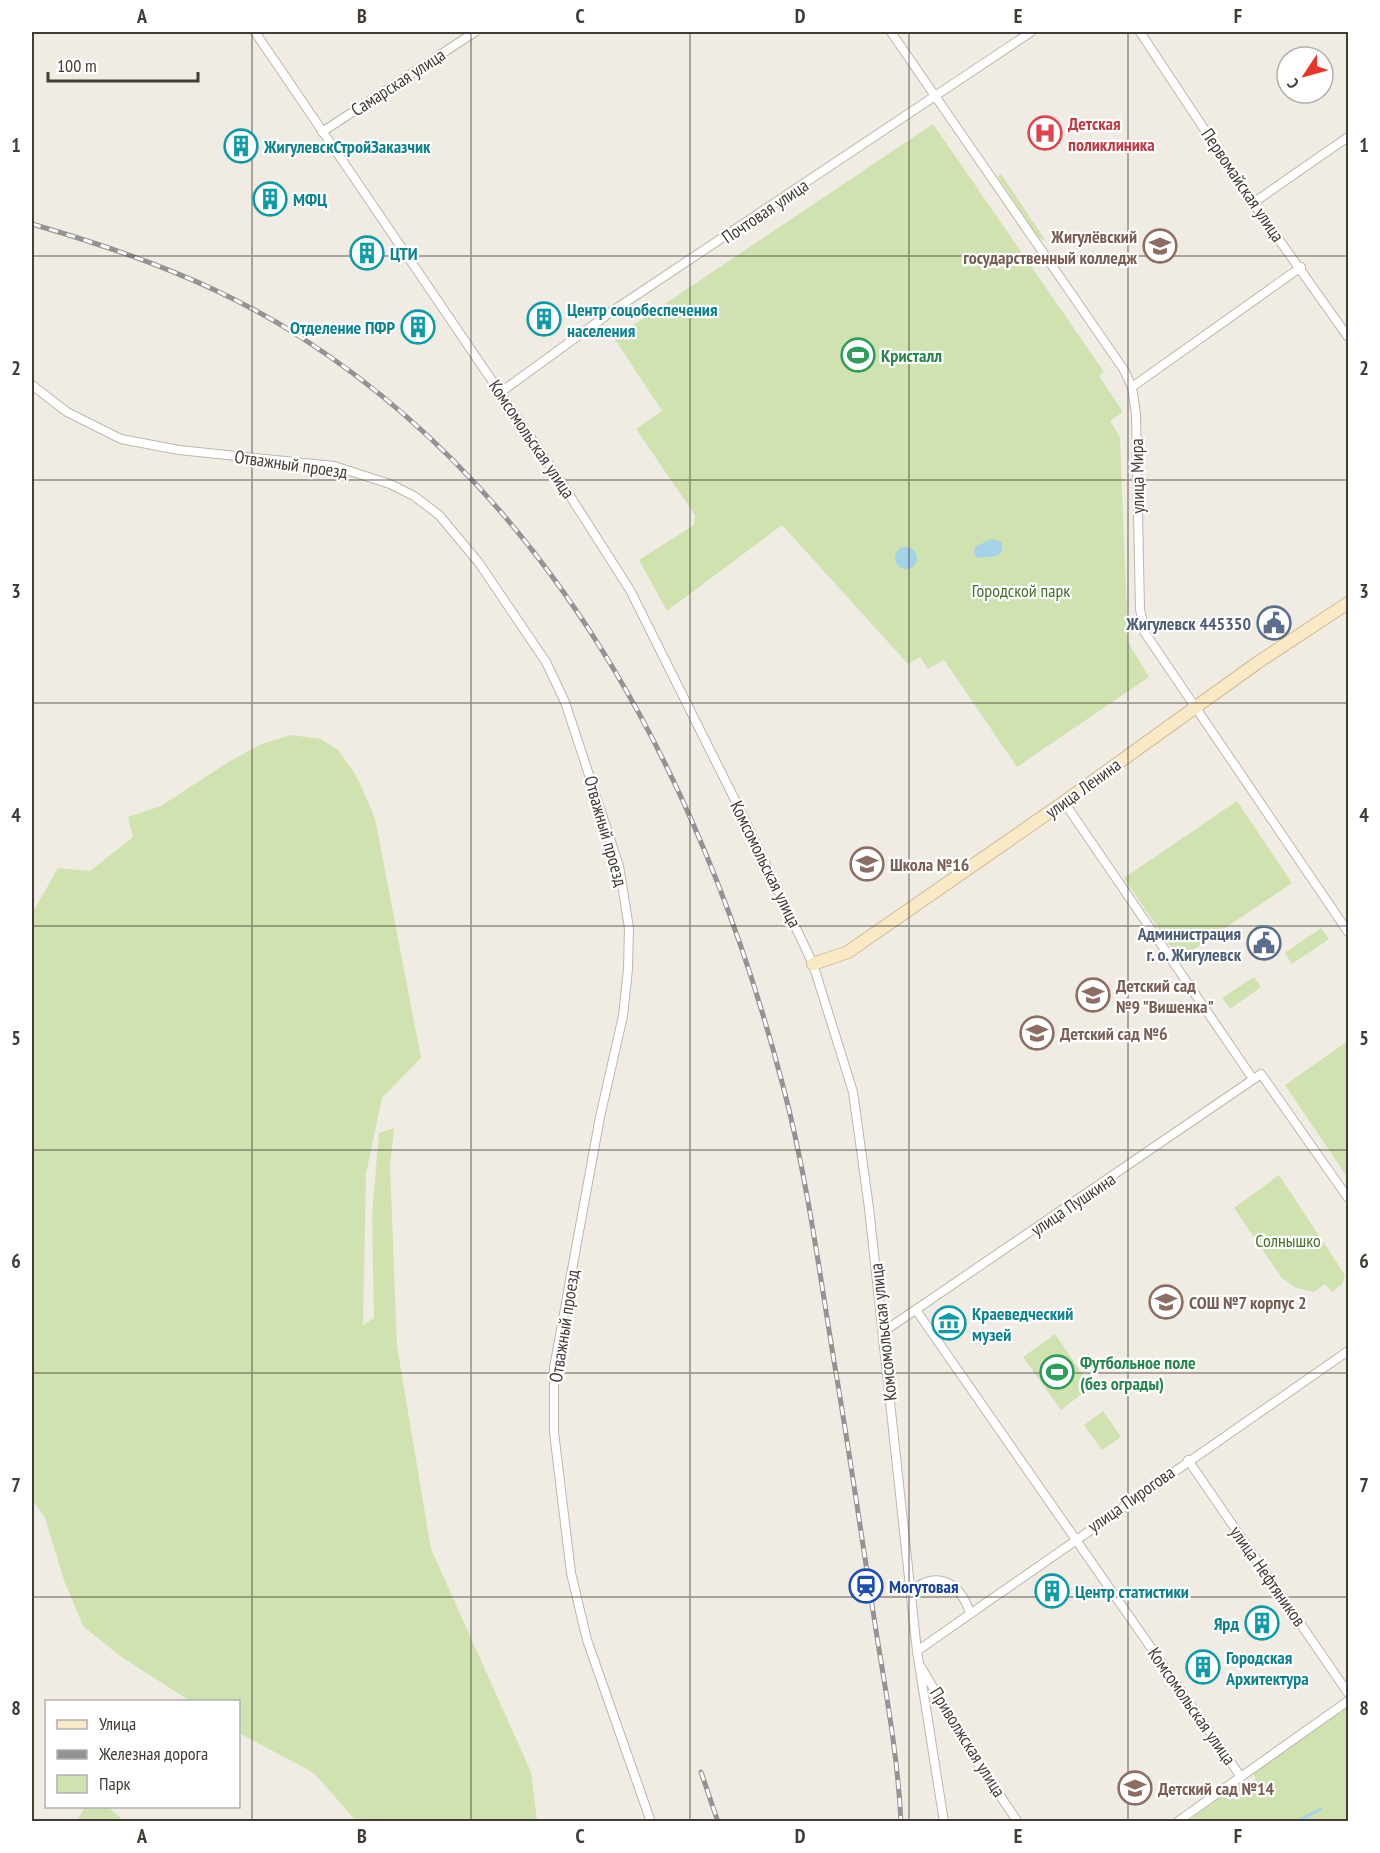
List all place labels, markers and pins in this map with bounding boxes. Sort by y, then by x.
place label: Детская поликлиника [1068,112,1155,156]
hospital icon: Детская поликлиника [1027,115,1063,151]
building icon: ЖигулевскСтройЗаказчик [223,128,259,164]
place label: ЖигулевскСтройЗаказчик [263,135,431,158]
building icon: МФЦ [252,181,288,217]
place label: МФЦ [293,188,327,211]
place label: Жигулёвский государственный колледж [963,225,1138,269]
school or university icon: Жигулёвский государственный колледж [1142,228,1178,264]
building icon: ЦТИ [349,235,385,271]
place label: ЦТИ [390,242,418,265]
place label: Центр соцобеспечения населения [567,298,718,342]
building icon: Центр соцобеспечения населения [526,301,562,337]
building icon: Отделение ПФР [400,309,436,345]
place label: Отделение ПФР [290,316,395,339]
sports icon: Кристалл [840,337,876,373]
place label: Кристалл [881,344,942,367]
public building icon: Жигулевск 445350 [1256,605,1292,641]
place label: Жигулевск 445350 [1125,612,1251,635]
school or university icon: Школа №16 [849,846,885,882]
place label: Школа №16 [890,853,969,876]
place label: Администрация г. о. Жигулевск [1137,922,1242,966]
public building icon: Администрация г. о. Жигулевск [1246,925,1282,961]
place label: Детский сад №9 "Вишенка" [1116,974,1214,1018]
school or university icon: Детский сад №9 "Вишенка" [1075,977,1111,1013]
school or university icon: Детский сад №6 [1019,1015,1055,1051]
place label: Детский сад №6 [1060,1022,1168,1045]
school or university icon: СОШ №7 корпус 2 [1148,1284,1184,1320]
place label: СОШ №7 корпус 2 [1189,1291,1307,1314]
place label: Краеведческий музей [972,1302,1073,1346]
museum icon: Краеведческий музей [931,1305,967,1341]
place label: Футбольное поле (без ограды) [1080,1351,1196,1395]
sports icon: Футбольное поле (без ограды) [1039,1354,1075,1390]
station icon: Могутовая [848,1568,884,1604]
building icon: Центр статистики [1034,1573,1070,1609]
place label: Могутовая [889,1575,958,1598]
place label: Центр статистики [1075,1580,1189,1603]
building icon: Ярд [1244,1605,1280,1641]
place label: Ярд [1214,1612,1239,1635]
place label: Городская Архитектура [1225,1646,1309,1690]
building icon: Городская Архитектура [1185,1649,1221,1685]
school or university icon: Детский сад №14 [1117,1770,1153,1806]
place label: Детский сад №14 [1158,1777,1275,1800]

